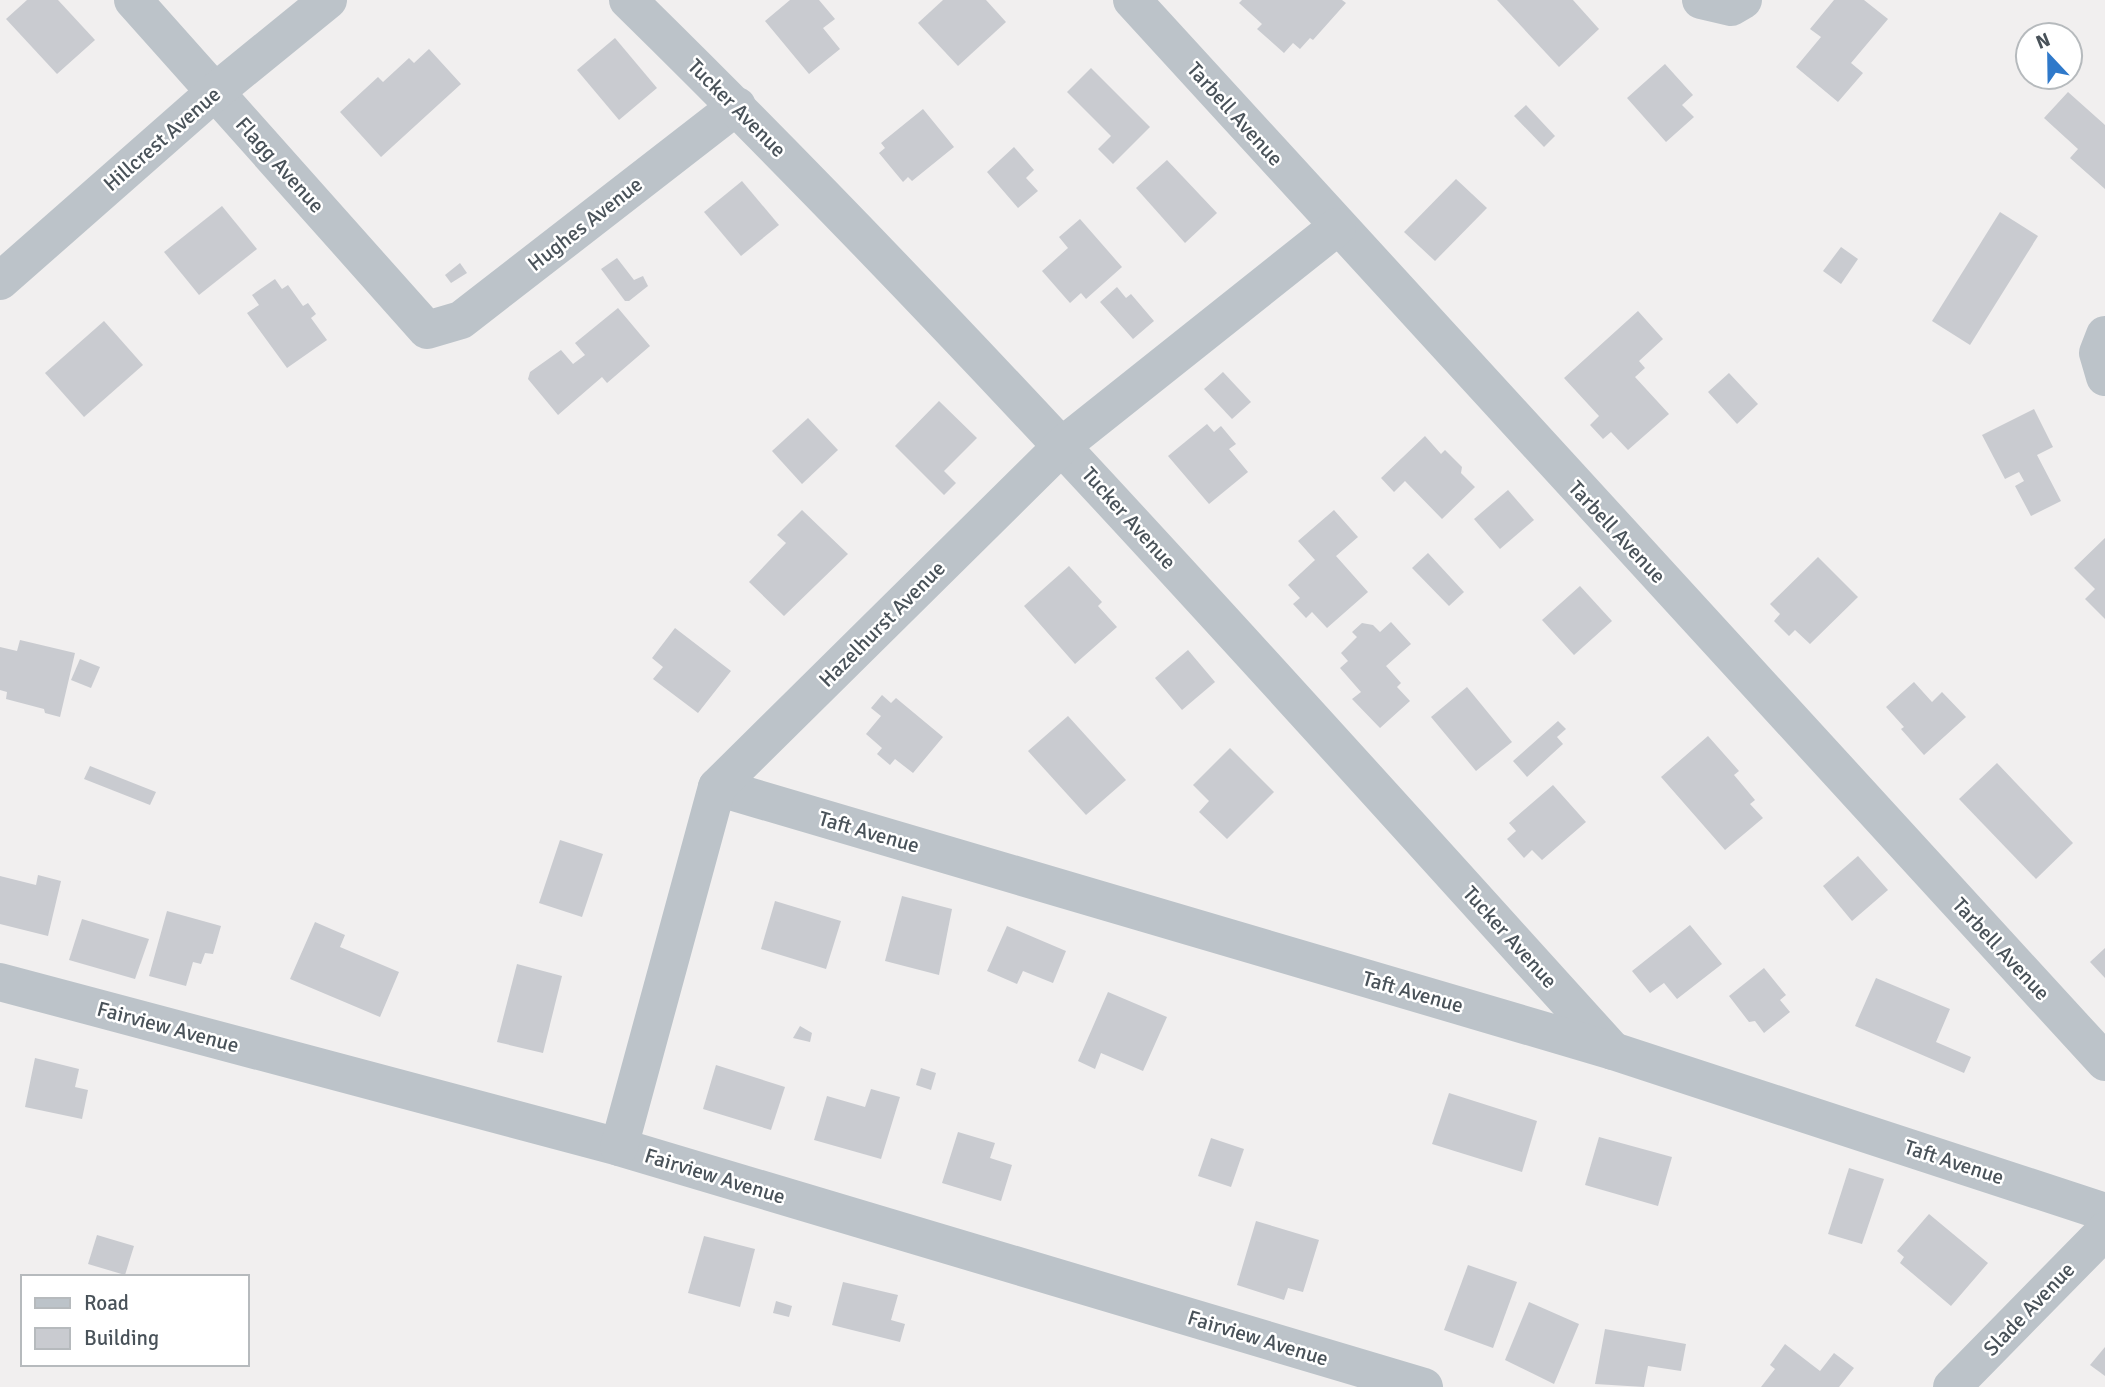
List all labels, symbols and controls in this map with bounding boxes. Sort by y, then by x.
north arrow [2014,21,2084,91]
text: N [2032,28,2054,55]
street label: Tucker Avenue [682,53,792,163]
street label: Tarbell Avenue [1181,57,1289,171]
street label: Hillcrest Avenue [98,81,226,197]
street label: Flagg Avenue [230,112,330,218]
street label: Hughes Avenue [523,171,647,277]
street label: Tucker Avenue [1076,462,1182,574]
street label: Tarbell Avenue [1563,475,1671,589]
street label: Hazelhurst Avenue [813,555,951,693]
street label: Taft Avenue [816,805,922,859]
street label: Tucker Avenue [1457,881,1563,993]
street label: Tarbell Avenue [1947,892,2055,1006]
street label: Taft Avenue [1360,965,1466,1019]
street label: Fairview Avenue [94,996,242,1058]
street label: Taft Avenue [1901,1134,2007,1190]
street label: Fairview Avenue [642,1142,788,1210]
street label: Slade Avenue [1978,1257,2080,1361]
legend [21,1275,248,1366]
text: Road [84,1290,129,1316]
street label: Fairview Avenue [1185,1304,1331,1372]
text: Building [84,1325,159,1351]

